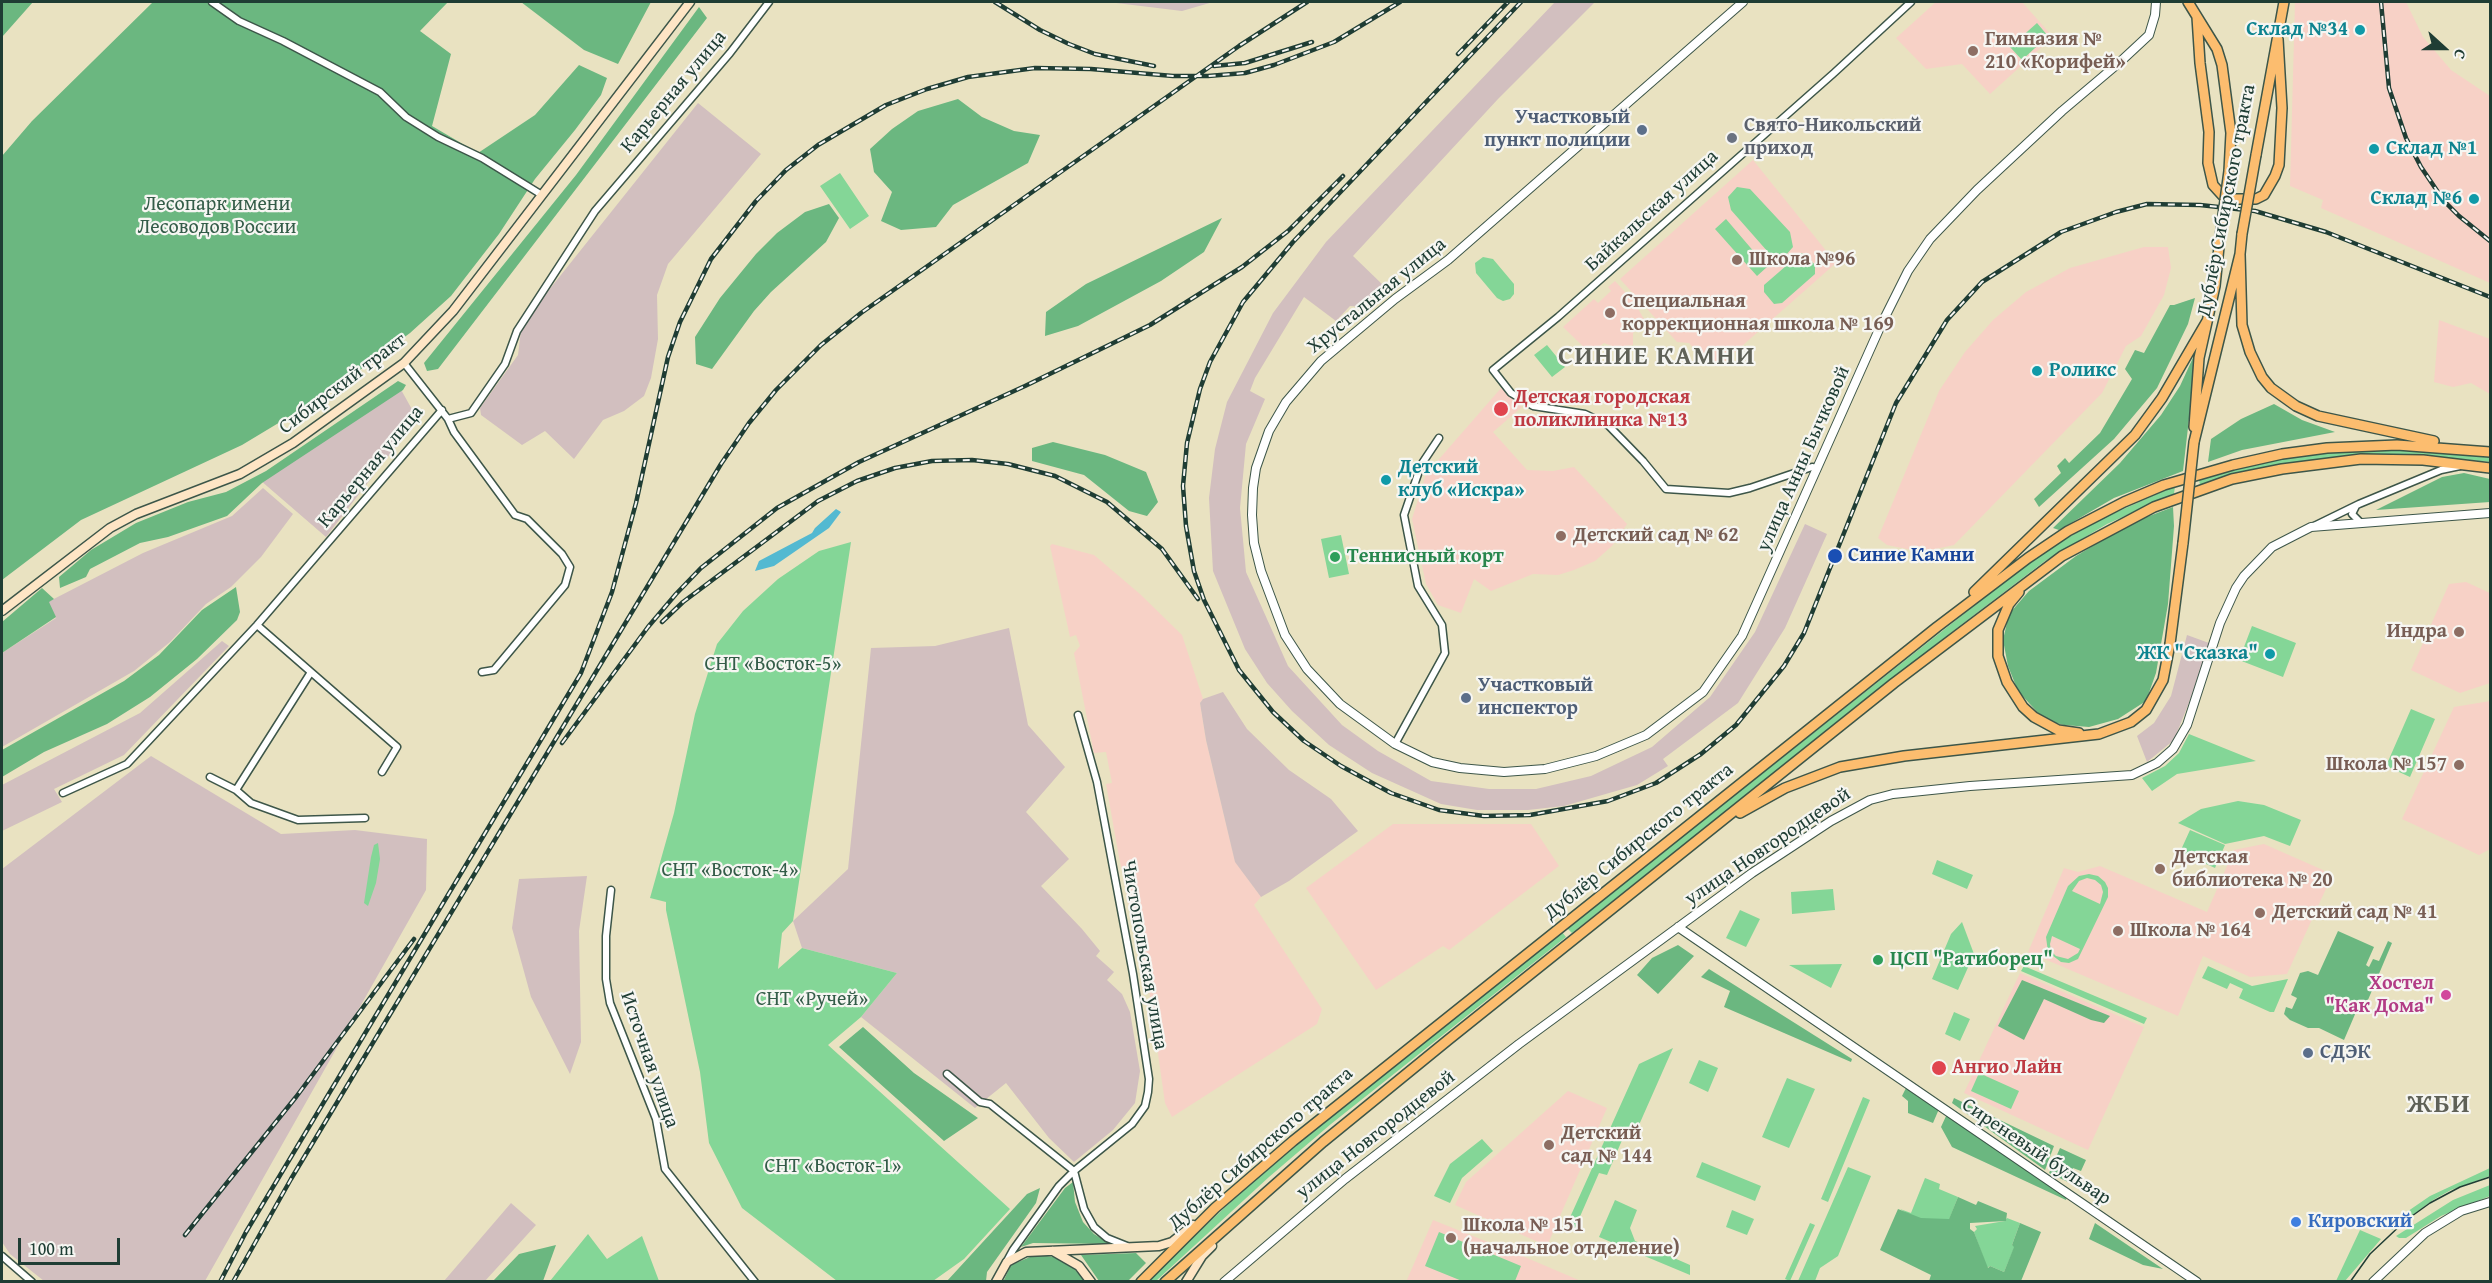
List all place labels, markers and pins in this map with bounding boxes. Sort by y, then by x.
place label: Склад №34 [2246,18,2348,42]
marker: Склад №34 [2353,23,2367,37]
place label: Гимназия № 210 «Корифей» [1985,28,2126,75]
marker: Гимназия № 210 «Корифей» [1966,44,1980,58]
place label: Участковый пункт полиции [1484,106,1630,153]
place label: Свято-Никольский приход [1744,114,1921,161]
marker: Участковый пункт полиции [1635,123,1649,137]
marker: Свято-Никольский приход [1725,131,1739,145]
place label: Склад №1 [2386,137,2477,161]
marker: Склад №1 [2367,142,2381,156]
place label: Склад №6 [2371,187,2462,211]
marker: Склад №6 [2467,192,2481,206]
place label: Школа №96 [1749,248,1855,272]
marker: Школа №96 [1730,253,1744,267]
place label: Специальная коррекционная школа № 169 [1622,290,1894,337]
marker: Специальная коррекционная школа № 169 [1603,306,1617,320]
place label: Роликс [2049,359,2116,383]
marker: Роликс [2030,364,2044,378]
place label: Детская городская поликлиника №13 [1514,386,1690,433]
marker: Детская городская поликлиника №13 [1492,400,1510,418]
place label: Детский клуб «Искра» [1398,456,1524,503]
marker: Детский клуб «Искра» [1379,473,1393,487]
place label: Детский сад № 62 [1573,524,1739,548]
marker: Детский сад № 62 [1554,529,1568,543]
place label: Синие Камни [1848,544,1974,568]
place label: Теннисный корт [1347,545,1504,569]
marker: Синие Камни [1826,547,1844,565]
marker: Теннисный корт [1328,550,1342,564]
place label: Индра [2387,620,2447,644]
marker: Индра [2452,625,2466,639]
place label: ЖК "Сказка" [2137,642,2258,666]
marker: ЖК "Сказка" [2263,647,2277,661]
place label: Участковый инспектор [1478,674,1593,721]
marker: Участковый инспектор [1459,691,1473,705]
place label: Школа № 157 [2326,753,2447,777]
marker: Школа № 157 [2452,758,2466,772]
place label: Детская библиотека № 20 [2172,846,2333,893]
marker: Детская библиотека № 20 [2153,862,2167,876]
place label: Детский сад № 41 [2272,901,2438,925]
marker: Детский сад № 41 [2253,906,2267,920]
place label: Школа № 164 [2130,919,2251,943]
marker: Школа № 164 [2111,924,2125,938]
place label: ЦСП "Ратиборец" [1890,948,2053,972]
marker: ЦСП "Ратиборец" [1871,953,1885,967]
place label: Хостел "Как Дома" [2325,972,2434,1019]
marker: Хостел "Как Дома" [2439,988,2453,1002]
place label: СДЭК [2320,1041,2371,1065]
marker: СДЭК [2301,1046,2315,1060]
place label: Ангио Лайн [1952,1056,2062,1080]
marker: Ангио Лайн [1930,1059,1948,1077]
place label: Детский сад № 144 [1561,1122,1652,1169]
marker: Детский сад № 144 [1542,1138,1556,1152]
place label: Кировский [2308,1210,2412,1234]
place label: Школа № 151 (начальное отделение) [1463,1214,1680,1261]
marker: Кировский [2289,1215,2303,1229]
marker: Школа № 151 (начальное отделение) [1444,1231,1458,1245]

